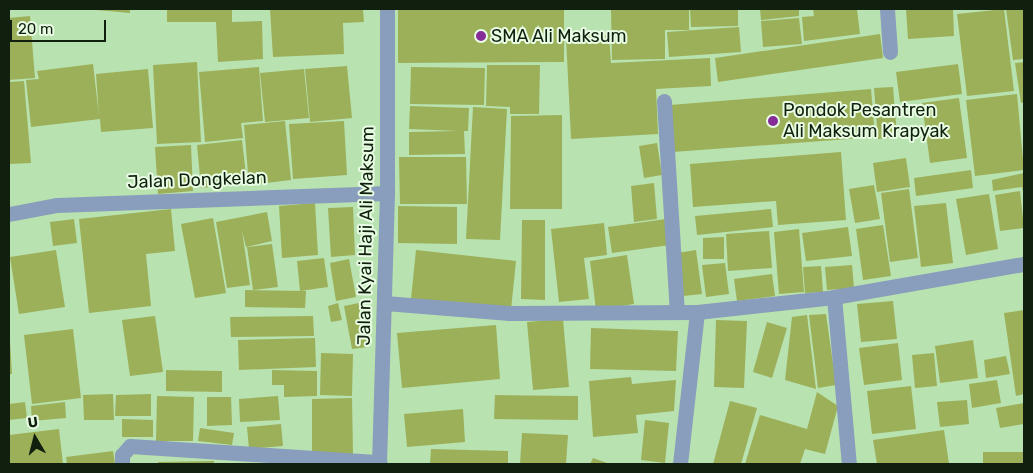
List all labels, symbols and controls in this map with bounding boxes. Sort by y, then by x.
scale bar [12,10,109,42]
text: 20 m [18,20,53,38]
place label: SMA Ali Maksum [491,25,628,47]
marker: SMA Ali Maksum [475,30,487,42]
place label: Pondok Pesantren Ali Maksum Krapyak [783,100,949,142]
marker: Pondok Pesantren Ali Maksum Krapyak [767,115,779,127]
street label: Jalan Kyai Haji Ali Maksum [353,126,379,346]
street label: Jalan Dongkelan [127,167,267,193]
north arrow [10,413,60,463]
text: U [27,414,39,432]

